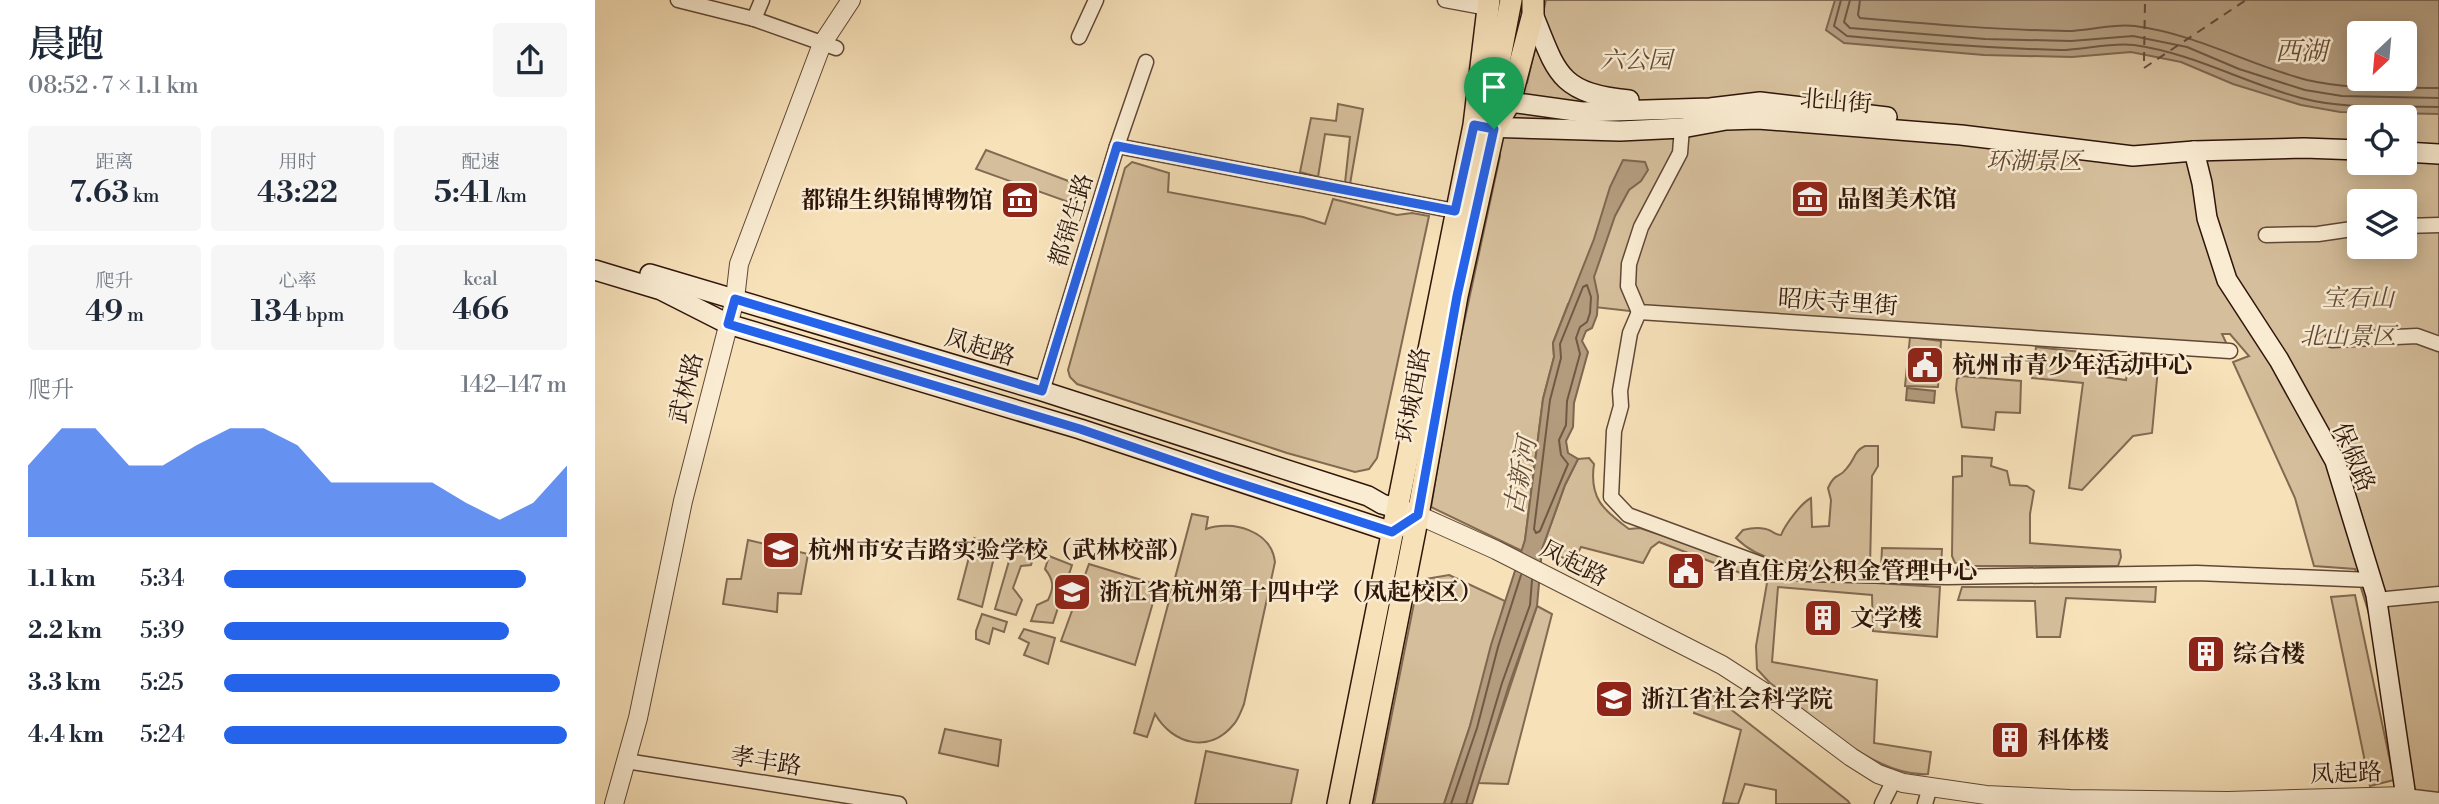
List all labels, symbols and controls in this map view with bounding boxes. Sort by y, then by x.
north arrow [2347,21,2417,91]
map controls [2347,21,2417,259]
text: 晨跑 [28,22,104,69]
button: share [493,23,567,97]
water label: 西湖 [2275,36,2331,68]
park label: 六公园 [1600,46,1676,76]
pin [1464,57,1524,129]
icon: arrive [1475,68,1513,106]
text: 08:52 · 7 × 1.1 km [28,72,199,100]
street label: 北山街 [1799,84,1873,120]
button: locate [2347,105,2417,175]
park label: 环湖景区 [1986,147,2085,177]
text: 距离 [95,150,134,174]
text: 用时 [278,150,317,174]
text: 配速 [461,150,500,174]
street label: 都锦生路 [1044,170,1100,271]
text: 7.63 [69,174,129,212]
text: 43:22 [257,174,338,212]
text: 5:41 [434,174,493,212]
museum icon: 品图美术馆 [1789,178,1831,220]
museum icon: 都锦生织锦博物馆 [999,179,1041,221]
text: km [129,184,160,208]
text: /km [493,184,527,208]
place label: 品图美术馆 [1837,185,1957,215]
place label: 都锦生织锦博物馆 [801,186,993,216]
button: layers [2347,189,2417,259]
text: kcal [463,267,498,291]
text: 爬升 [95,269,134,293]
text: 心率 [278,269,317,293]
street label: 昭庆寺里街 [1777,284,1899,322]
park label: 宝石山 [2322,284,2396,314]
text: 466 [452,291,509,329]
text: 49 [85,293,123,331]
text: 134 [251,293,302,331]
text: m [123,303,144,327]
text: bpm [302,303,344,327]
park label: 北山景区 [2300,322,2399,352]
street label: 凤起路 [941,323,1019,373]
public building icon: 杭州市青少年活动中心 [1904,344,1946,386]
street label: 环城西路 [1391,345,1437,445]
street label: 武林路 [664,350,710,427]
place label: 杭州市青少年活动中心 [1952,351,2192,381]
text: 142–147 m [461,371,567,399]
text: 爬升 [28,376,74,404]
street label: 保俶路 [2325,418,2381,496]
water label: 古新河 [1498,431,1545,518]
school or university icon: 杭州市安吉路实验学校（武林校部） [760,529,802,571]
street label: 凤起路 [1535,534,1612,594]
place label: 杭州市安吉路实验学校（武林校部） [808,536,1192,566]
public building icon: 省直住房公积金管理中心 [1665,550,1707,592]
place label: 省直住房公积金管理中心 [1713,557,1977,587]
text: 1.1 km [28,565,96,593]
text: 5:34 [140,565,185,593]
school or university icon: 浙江省杭州第十四中学（凤起校区） [1051,571,1093,613]
place label: 浙江省杭州第十四中学（凤起校区） [1099,578,1483,608]
building icon: 文学楼 [1802,597,1844,639]
place label: 文学楼 [1850,604,1922,634]
text: 2.2 km [28,617,102,645]
text: 5:39 [140,617,185,645]
building icon: 综合楼 [2185,633,2227,675]
place label: 综合楼 [2233,640,2305,670]
text: 3.3 km [28,669,101,697]
text: 5:25 [140,669,184,697]
school or university icon: 浙江省社会科学院 [1593,678,1635,720]
place label: 浙江省社会科学院 [1641,685,1833,715]
building icon: 科体楼 [1989,719,2031,761]
text: 4.4 km [28,721,104,749]
text: 5:24 [140,721,185,749]
place label: 科体楼 [2037,726,2109,756]
street label: 孝丰路 [728,742,804,782]
street label: 凤起路 [2310,758,2383,790]

